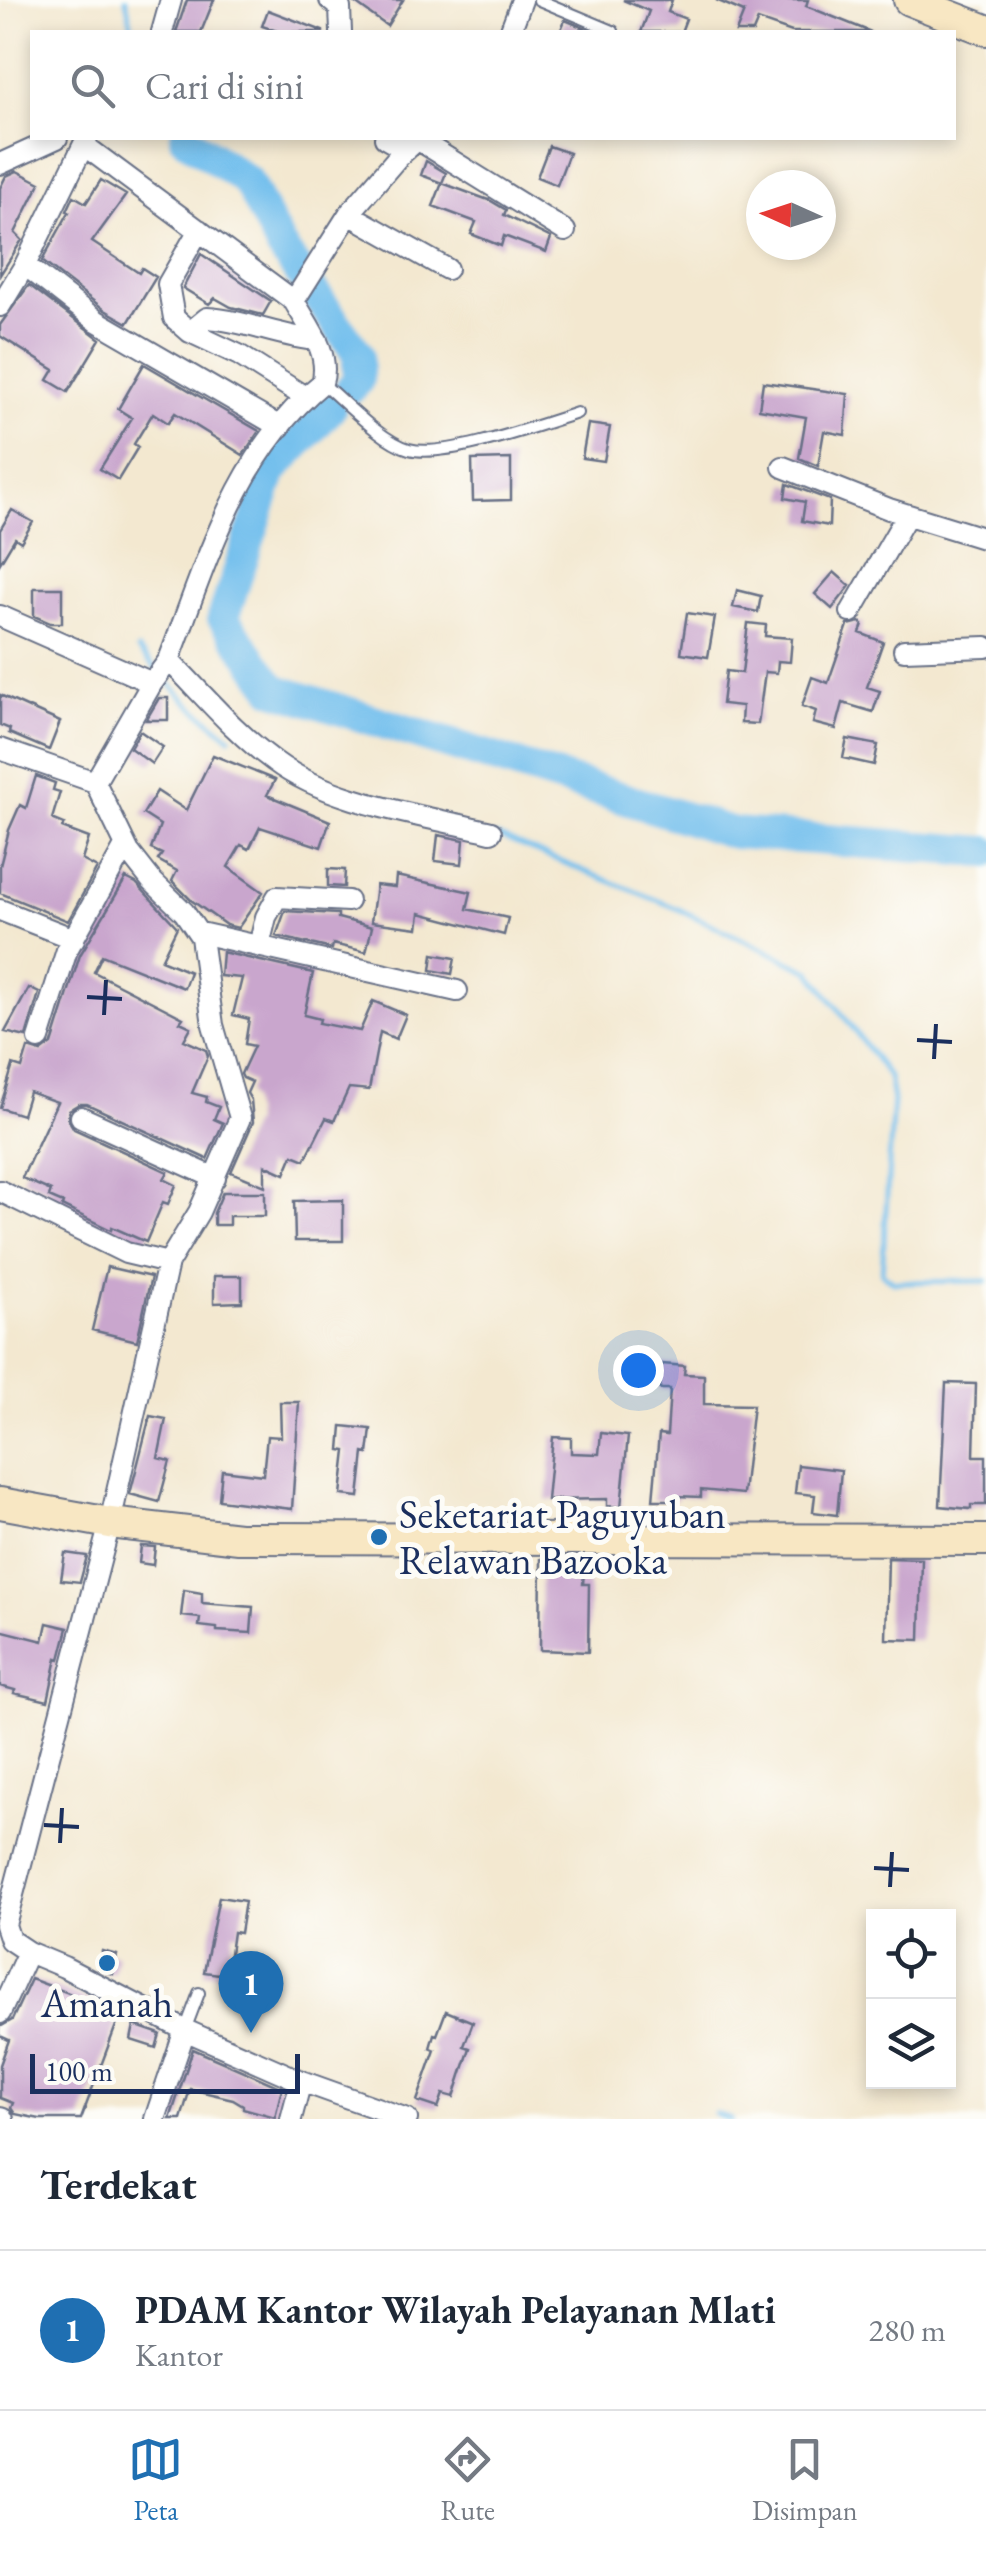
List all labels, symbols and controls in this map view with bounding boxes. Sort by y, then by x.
search box [30,30,956,140]
icon: search [65,58,120,113]
text: Cari di sini [145,61,304,110]
north arrow [746,170,836,260]
your location [613,1345,664,1396]
place label: Seketariat Paguyuban Relawan Bazooka [399,1488,726,1586]
marker: Seketariat Paguyuban Relawan Bazooka [368,1526,390,1548]
map controls [866,1909,956,2089]
button: locate [866,1909,956,1999]
pin: 1 [218,1950,284,2033]
marker: Amanah [96,1952,118,1974]
place label: Amanah [40,1977,173,2029]
button: layers [866,1999,956,2089]
scale bar [30,2049,300,2094]
text: 100 m [45,2053,113,2089]
text: Terdekat [40,2157,197,2212]
text: PDAM Kantor Wilayah Pelayanan Mlati [135,2285,776,2334]
text: 1 [64,2309,81,2351]
text: 280 m [869,2309,946,2351]
text: Kantor [135,2334,223,2376]
tab: Peta [128,2432,183,2528]
tab: Rute [440,2432,495,2528]
tab: Disimpan [752,2432,858,2528]

